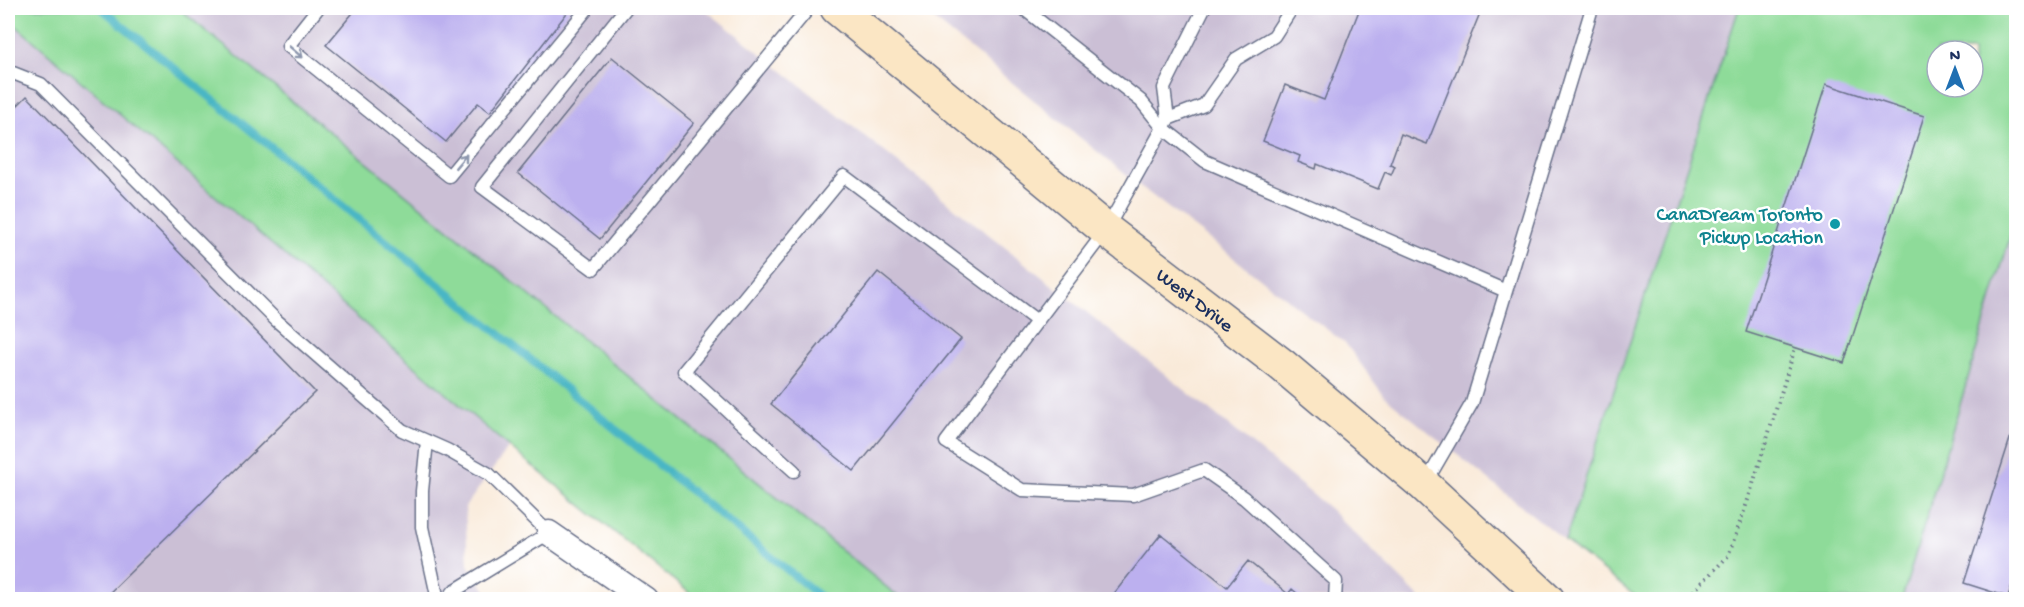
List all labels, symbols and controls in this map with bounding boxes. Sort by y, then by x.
north arrow [1925,39,1985,99]
one-way arrow [288,45,303,59]
text: N [1950,48,1961,67]
one-way arrow [455,153,468,169]
place label: CanaDream Toronto Pickup Location [1656,205,1823,251]
marker: CanaDream Toronto Pickup Location [1828,217,1842,231]
street label: West Drive [1150,265,1237,339]

